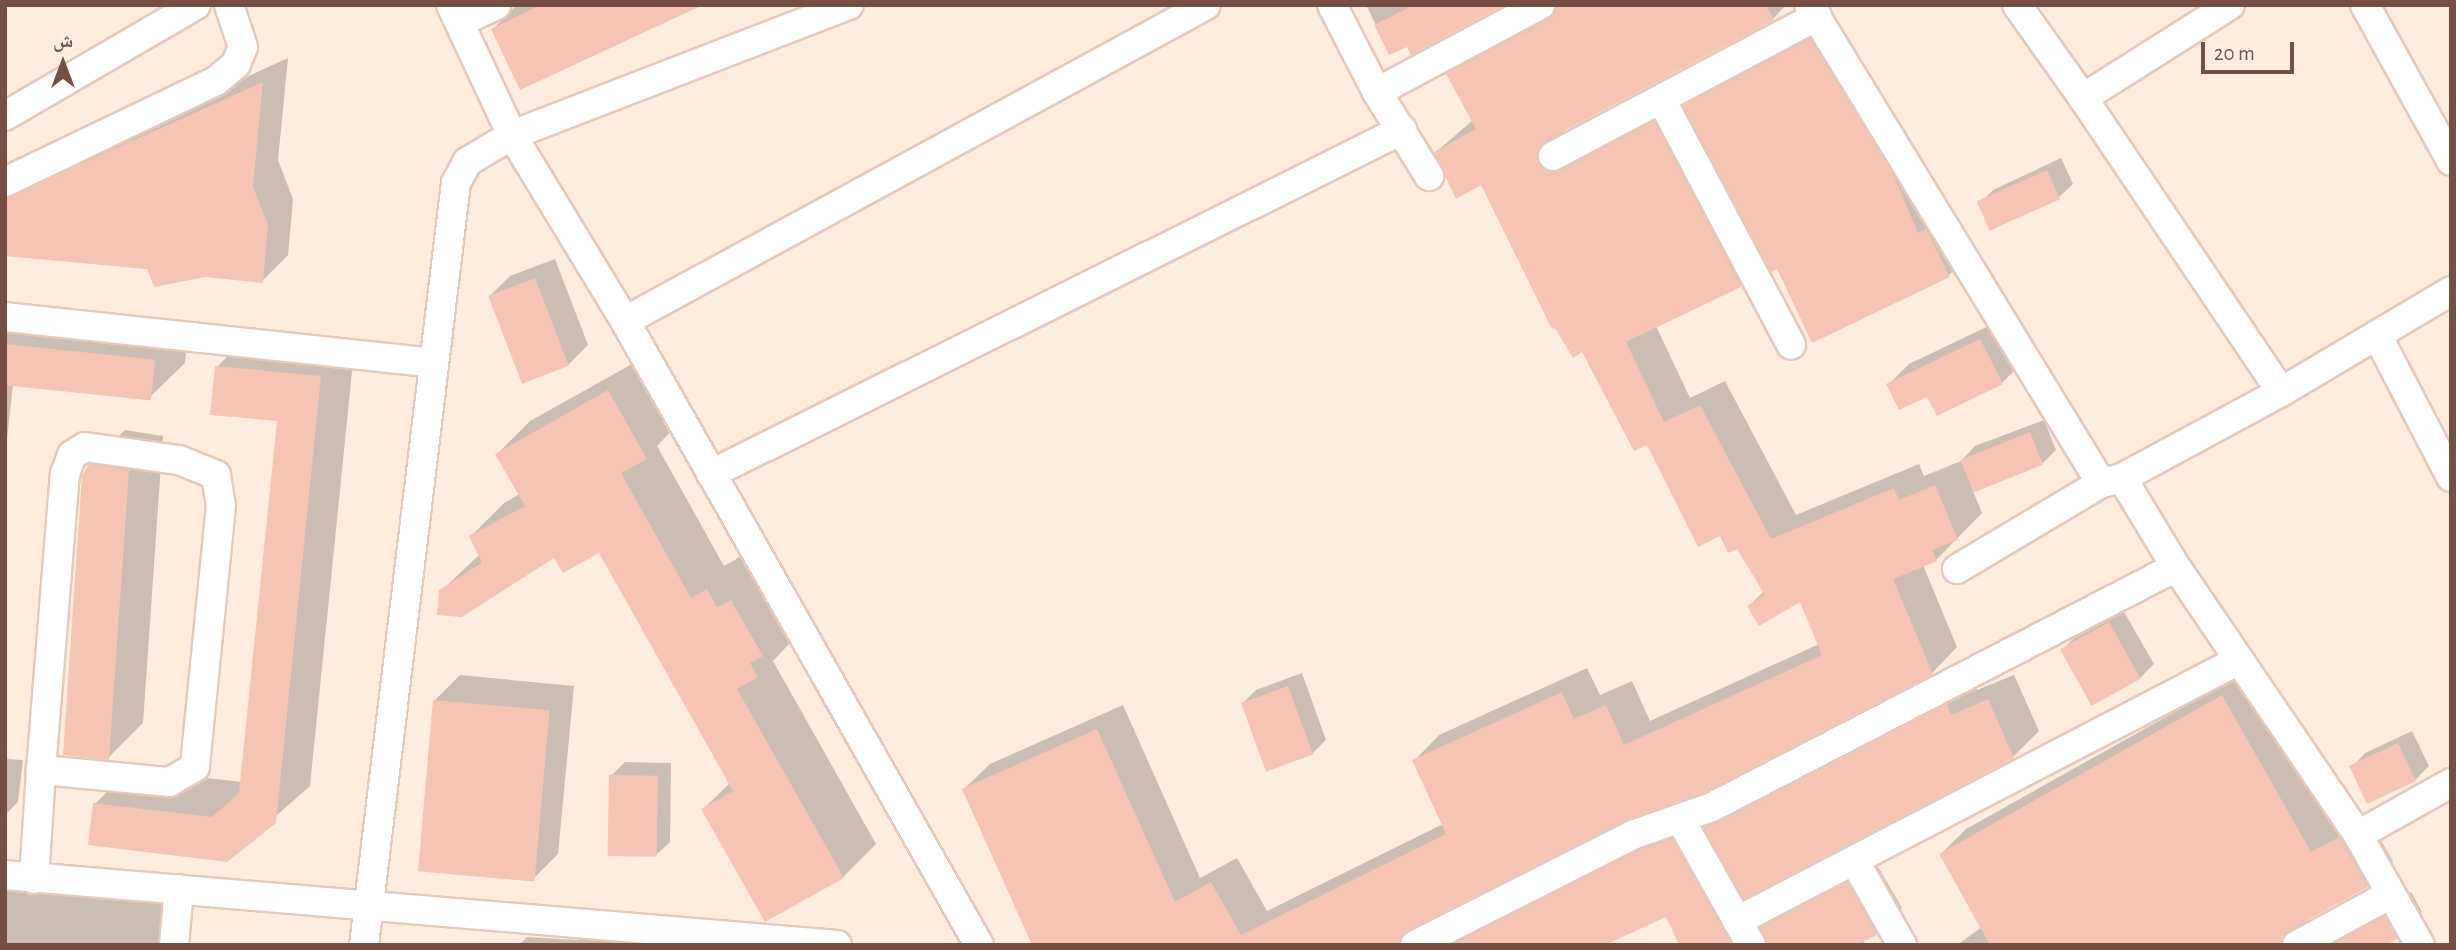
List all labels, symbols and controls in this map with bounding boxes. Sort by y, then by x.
north arrow [28,28,98,98]
scale bar [2204,28,2297,72]
text: ش [53,32,73,51]
text: 20 m [2214,43,2255,64]

